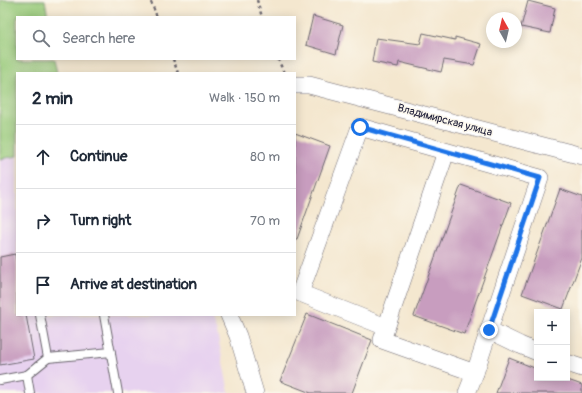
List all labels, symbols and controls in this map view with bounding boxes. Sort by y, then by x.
north arrow [486,12,522,48]
search box [16,16,296,60]
icon: search [30,27,52,49]
text: Search here [62,29,135,48]
text: 2 min [32,88,73,109]
text: Walk · 150 m [209,90,280,106]
street label: Владимирская улица [396,101,494,139]
route start [351,118,369,136]
icon: ahead [32,146,54,168]
text: Continue [70,147,128,166]
text: 80 m [250,149,280,165]
icon: right [32,210,54,232]
text: Turn right [70,211,131,230]
text: 70 m [250,213,280,229]
icon: arrive [32,274,54,296]
text: Arrive at destination [70,275,197,294]
map controls [534,309,570,381]
button: + [534,309,570,345]
route end [480,321,498,339]
button: − [534,345,570,381]

